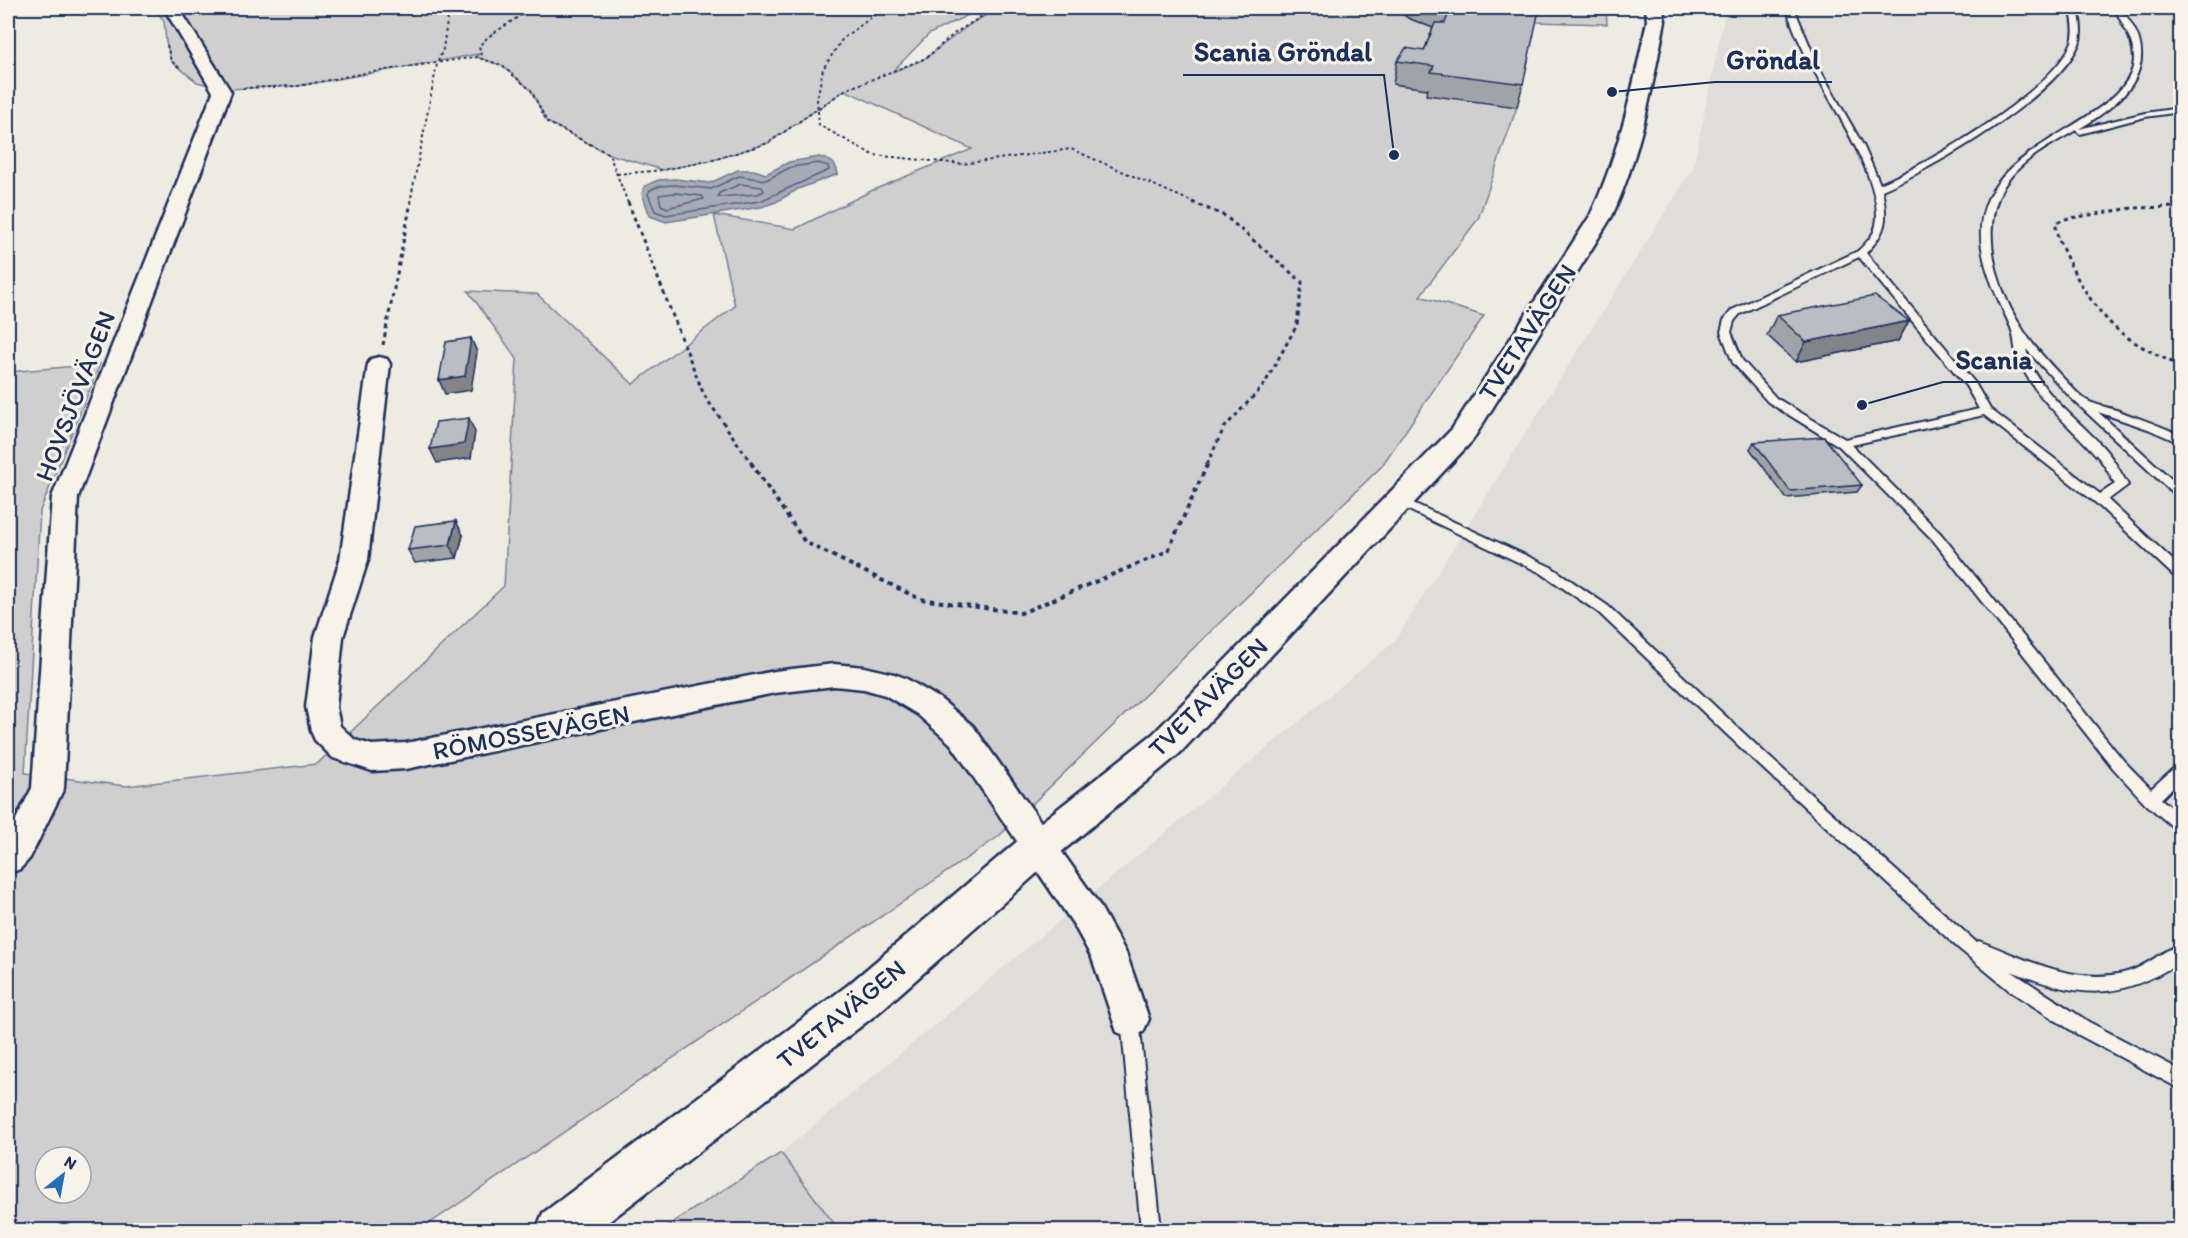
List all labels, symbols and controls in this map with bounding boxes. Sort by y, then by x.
callout: Scania Gröndal [1183,30,1384,75]
text: Scania Gröndal [1194,35,1372,68]
callout: Gröndal [1715,37,1832,82]
text: Gröndal [1726,43,1820,76]
street label: TVETAVÄGEN [1471,258,1583,406]
street label: HOVSJÖVÄGEN [28,306,122,486]
callout: Scania [1943,337,2045,382]
text: Scania [1955,343,2034,376]
street label: TVETAVÄGEN [1141,630,1275,764]
street label: RÖMOSSEVÄGEN [430,697,632,767]
street label: TVETAVÄGEN [770,952,912,1076]
north arrow [33,1145,93,1205]
text: N [61,1152,80,1173]

